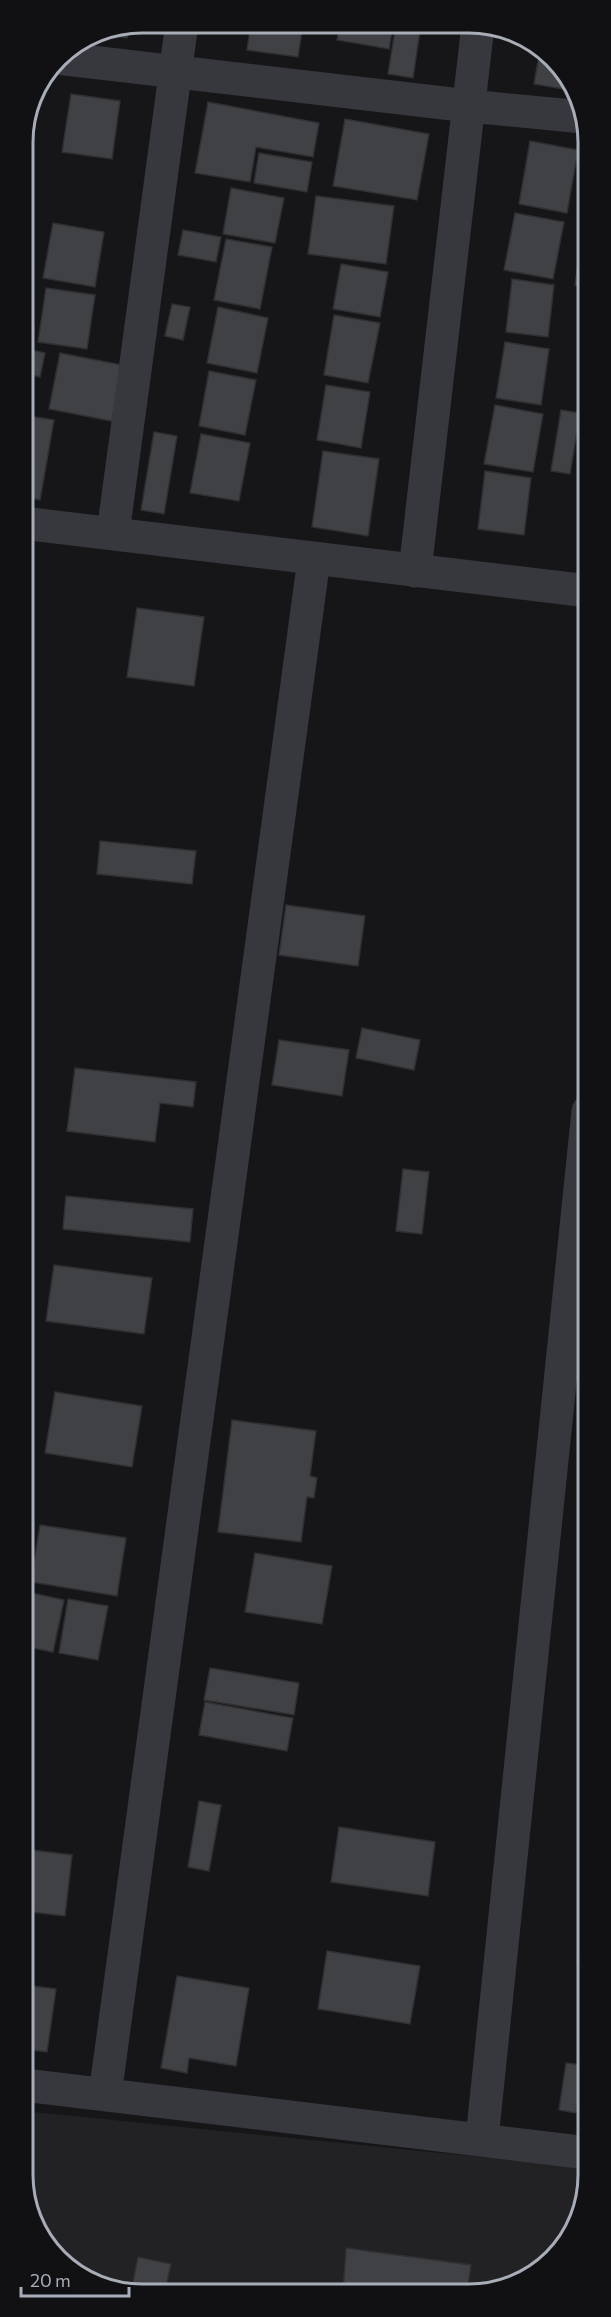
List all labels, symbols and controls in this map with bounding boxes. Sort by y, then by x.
scale bar [21,2260,129,2298]
text: 20 m [30,2269,71,2291]

